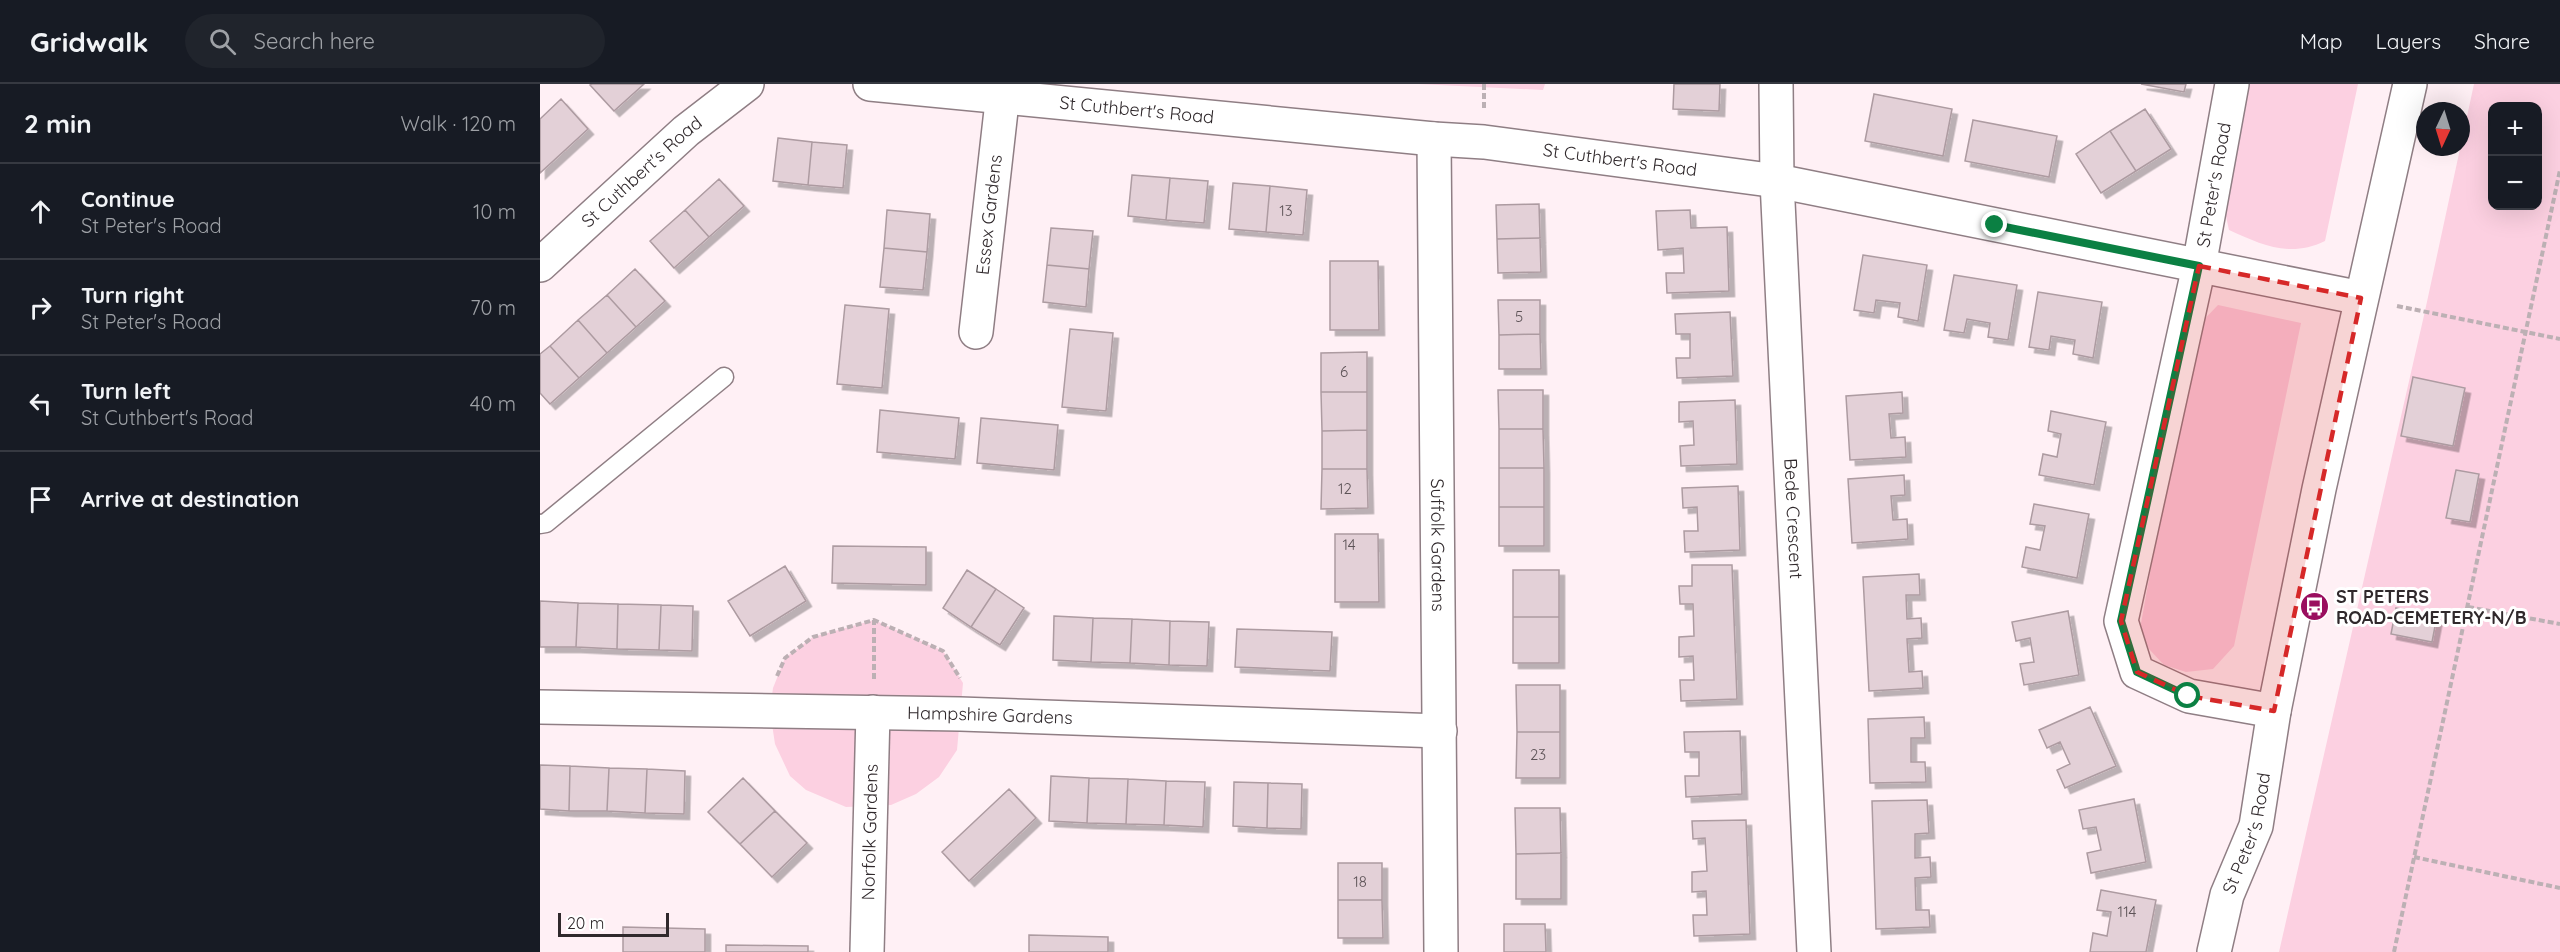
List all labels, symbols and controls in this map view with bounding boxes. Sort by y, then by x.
search box [185,14,605,68]
text: Gridwalk [30,24,149,59]
icon: search [206,25,239,58]
text: Search here [254,27,375,55]
text: Map [2300,28,2343,54]
text: Layers [2376,28,2441,54]
text: Share [2474,28,2530,54]
street label: St Cuthbert's Road [1058,91,1215,128]
north arrow [2416,102,2470,156]
map controls [2488,102,2542,210]
button: + [2488,102,2542,156]
text: 2 min [24,107,92,140]
text: Walk · 120 m [401,111,516,136]
street label: St Cuthbert's Road [576,111,707,232]
street label: St Peter's Road [2191,121,2236,249]
street label: St Cuthbert's Road [1542,138,1699,181]
street label: Essex Gardens [971,153,1007,276]
button: − [2488,156,2542,210]
text: Continue [81,185,175,213]
icon: ahead [24,195,57,228]
text: 10 m [473,199,516,224]
house number: 13 [1279,201,1293,220]
route end [1981,211,2007,237]
text: St Peter's Road [81,213,222,238]
text: Turn right [81,281,185,309]
icon: right [24,291,57,324]
text: 70 m [470,295,516,320]
house number: 5 [1515,307,1523,326]
text: St Peter's Road [81,309,222,334]
house number: 6 [1340,362,1348,381]
text: Turn left [81,377,171,405]
icon: left [24,387,57,420]
text: 40 m [470,391,516,416]
text: St Cuthbert's Road [81,405,253,430]
street label: Bede Crescent [1779,458,1808,579]
street label: Suffolk Gardens [1426,478,1450,612]
house number: 12 [1338,479,1352,498]
icon: arrive [24,483,57,516]
text: Arrive at destination [81,485,299,513]
house number: 14 [1342,535,1356,554]
place label: ST PETERS ROAD-CEMETERY-N/B [2336,585,2527,629]
bus stop icon: ST PETERS ROAD-CEMETERY-N/B [2299,591,2331,623]
route start [2174,682,2200,708]
street label: Hampshire Gardens [907,701,1073,729]
house number: 23 [1530,745,1546,764]
street label: Norfolk Gardens [856,764,883,901]
street label: St Peter's Road [2217,771,2275,897]
house number: 18 [1353,872,1367,891]
house number: 114 [2118,902,2136,921]
scale bar [558,910,669,938]
text: 20 m [567,913,604,933]

